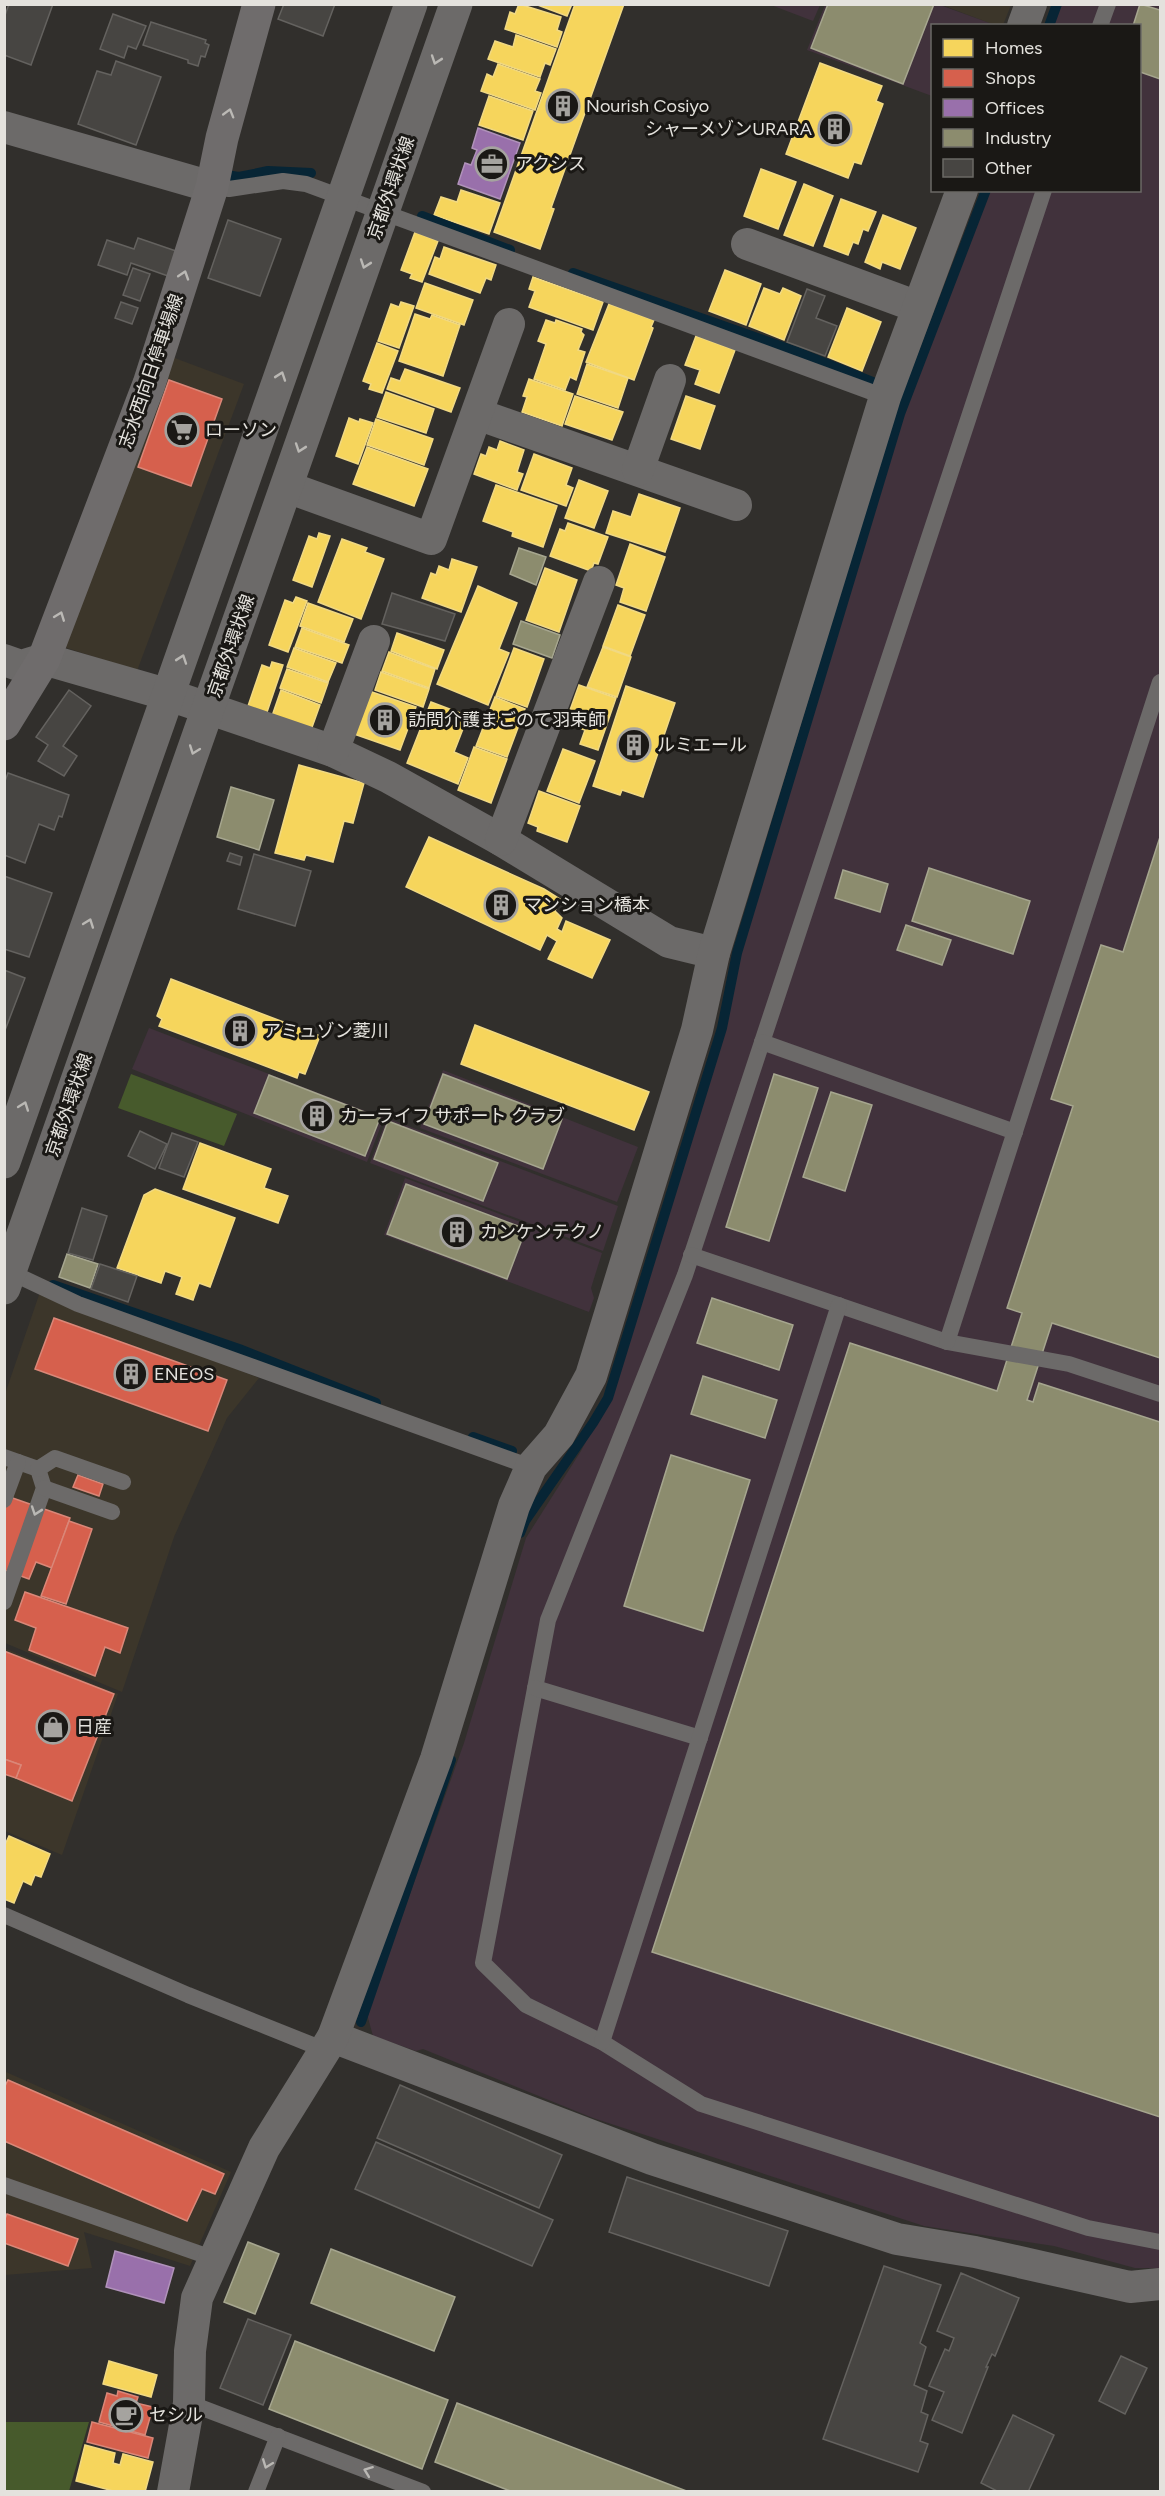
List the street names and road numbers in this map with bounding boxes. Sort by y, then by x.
street label: 京都外環状線 [363,133,419,243]
street label: 志水西向日停車場線 [114,291,188,451]
street label: 京都外環状線 [203,591,259,701]
street label: 京都外環状線 [41,1050,97,1160]

